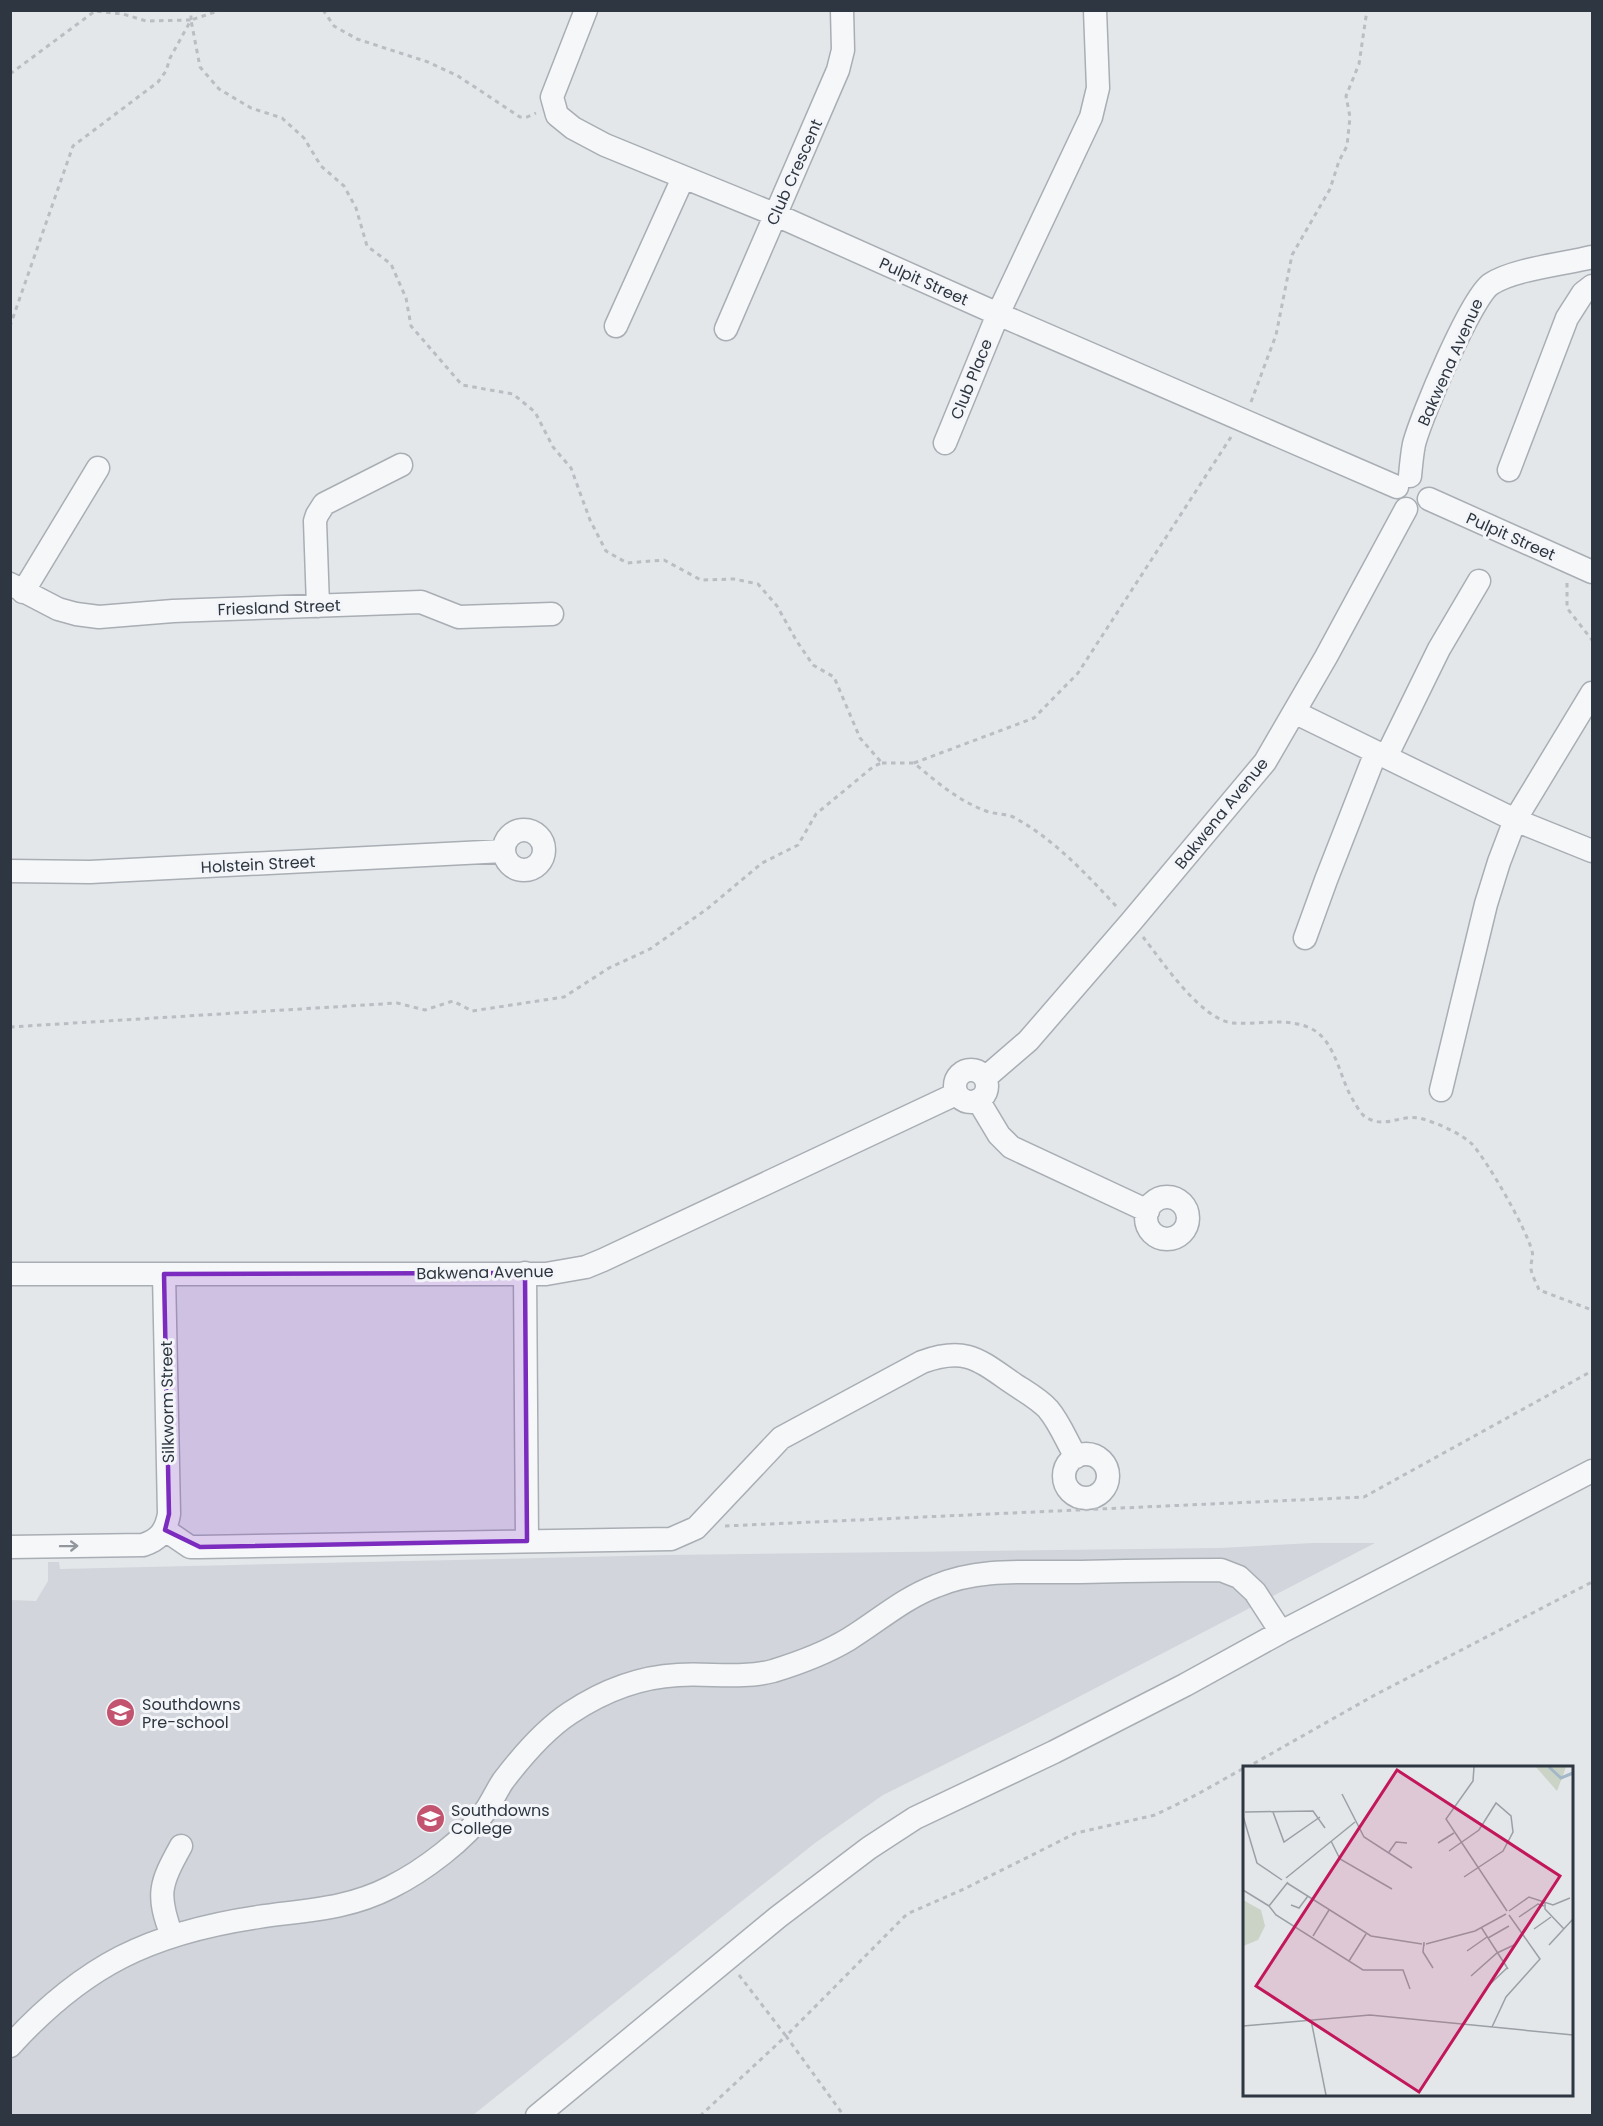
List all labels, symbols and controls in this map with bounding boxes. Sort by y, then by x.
street label: Club Crescent [761,115,828,229]
street label: Pulpit Street [876,252,972,311]
street label: Bakwena Avenue [1412,295,1489,430]
street label: Club Place [945,335,998,423]
street label: Pulpit Street [1463,507,1559,566]
street label: Friesland Street [217,594,341,621]
street label: Bakwena Avenue [1169,753,1274,874]
street label: Holstein Street [200,850,316,879]
street label: Bakwena Avenue [416,1260,554,1285]
street label: Silkworm Street [155,1340,180,1463]
one-way arrow [58,1540,78,1552]
place label: Southdowns Pre-school [142,1693,241,1734]
school or university icon: Southdowns Pre-school [105,1697,137,1729]
inset map [1243,1766,1573,2096]
place label: Southdowns College [451,1799,550,1840]
school or university icon: Southdowns College [414,1803,446,1835]

